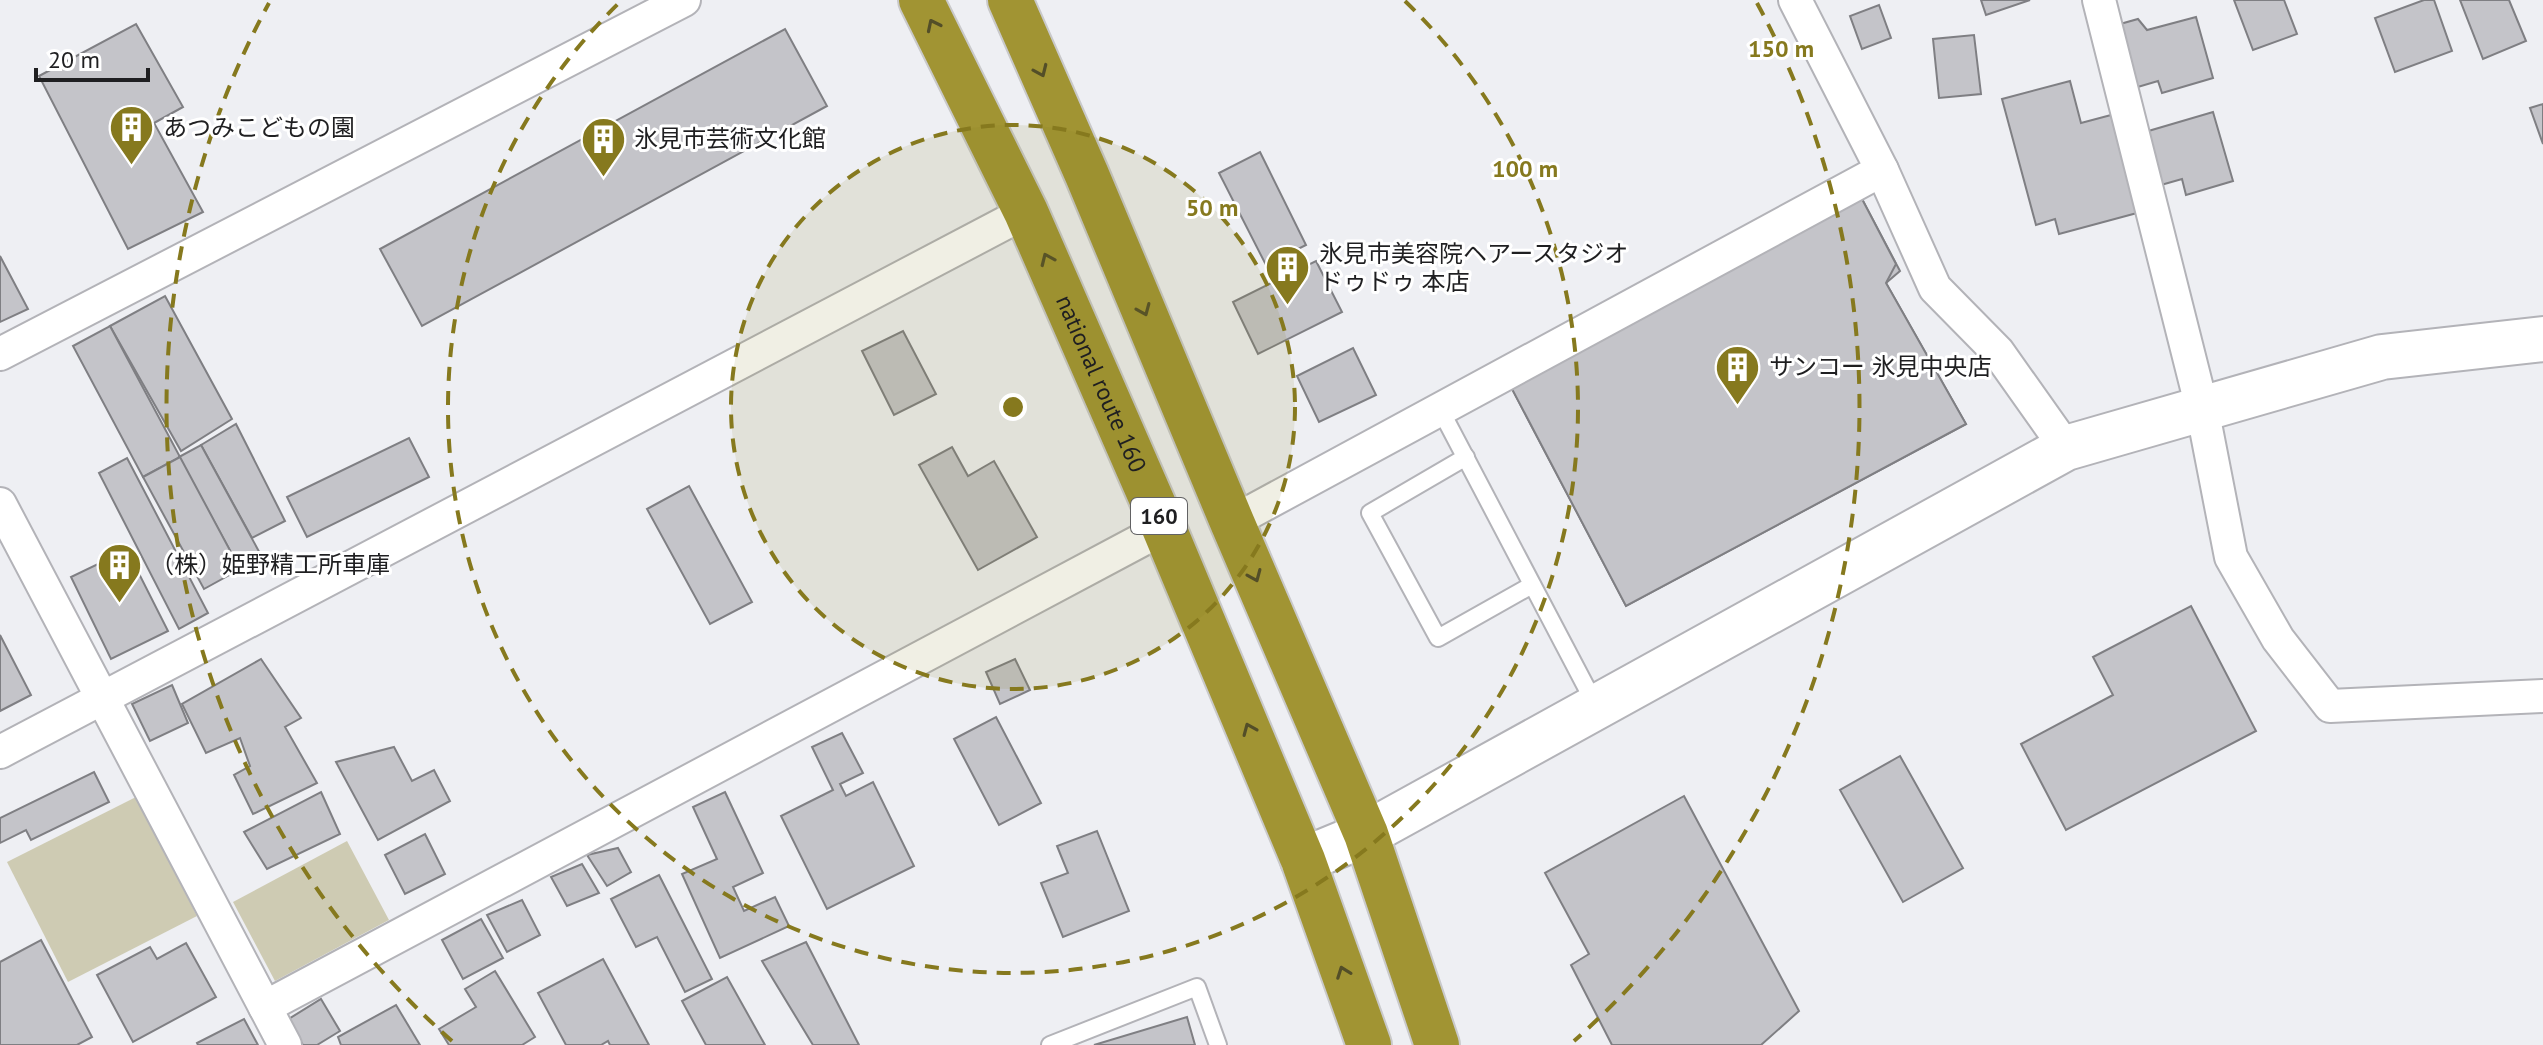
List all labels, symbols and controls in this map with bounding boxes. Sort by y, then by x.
one-way arrow [927,19,943,33]
scale bar [36,32,148,82]
text: 150 m [1748,33,1814,64]
text: 20 m [48,44,100,75]
one-way arrow [1032,63,1048,78]
building icon: あつみこどもの園 [108,104,156,167]
place label: あつみこどもの園 [163,112,355,143]
building icon: 氷見市芸術文化館 [579,115,627,178]
place label: 氷見市芸術文化館 [634,123,826,154]
text: 100 m [1492,153,1558,184]
text: 50 m [1186,192,1238,223]
place label: 氷見市美容院ヘアースタジオ ドゥドゥ 本店 [1319,238,1628,297]
building icon: 氷見市美容院ヘアースタジオ ドゥドゥ 本店 [1264,244,1312,307]
one-way arrow [1040,253,1056,267]
street label: national route 160 [1049,290,1154,477]
one-way arrow [1134,302,1150,317]
building icon: サンコー 氷見中央店 [1714,343,1762,406]
place label: サンコー 氷見中央店 [1769,351,1991,382]
centre of rings [999,393,1027,421]
road number: 160 [1131,498,1187,534]
building icon: （株）姫野精工所車庫 [95,541,143,604]
place label: （株）姫野精工所車庫 [150,549,390,580]
one-way arrow [1246,568,1262,582]
one-way arrow [1243,723,1259,737]
one-way arrow [1336,966,1353,980]

